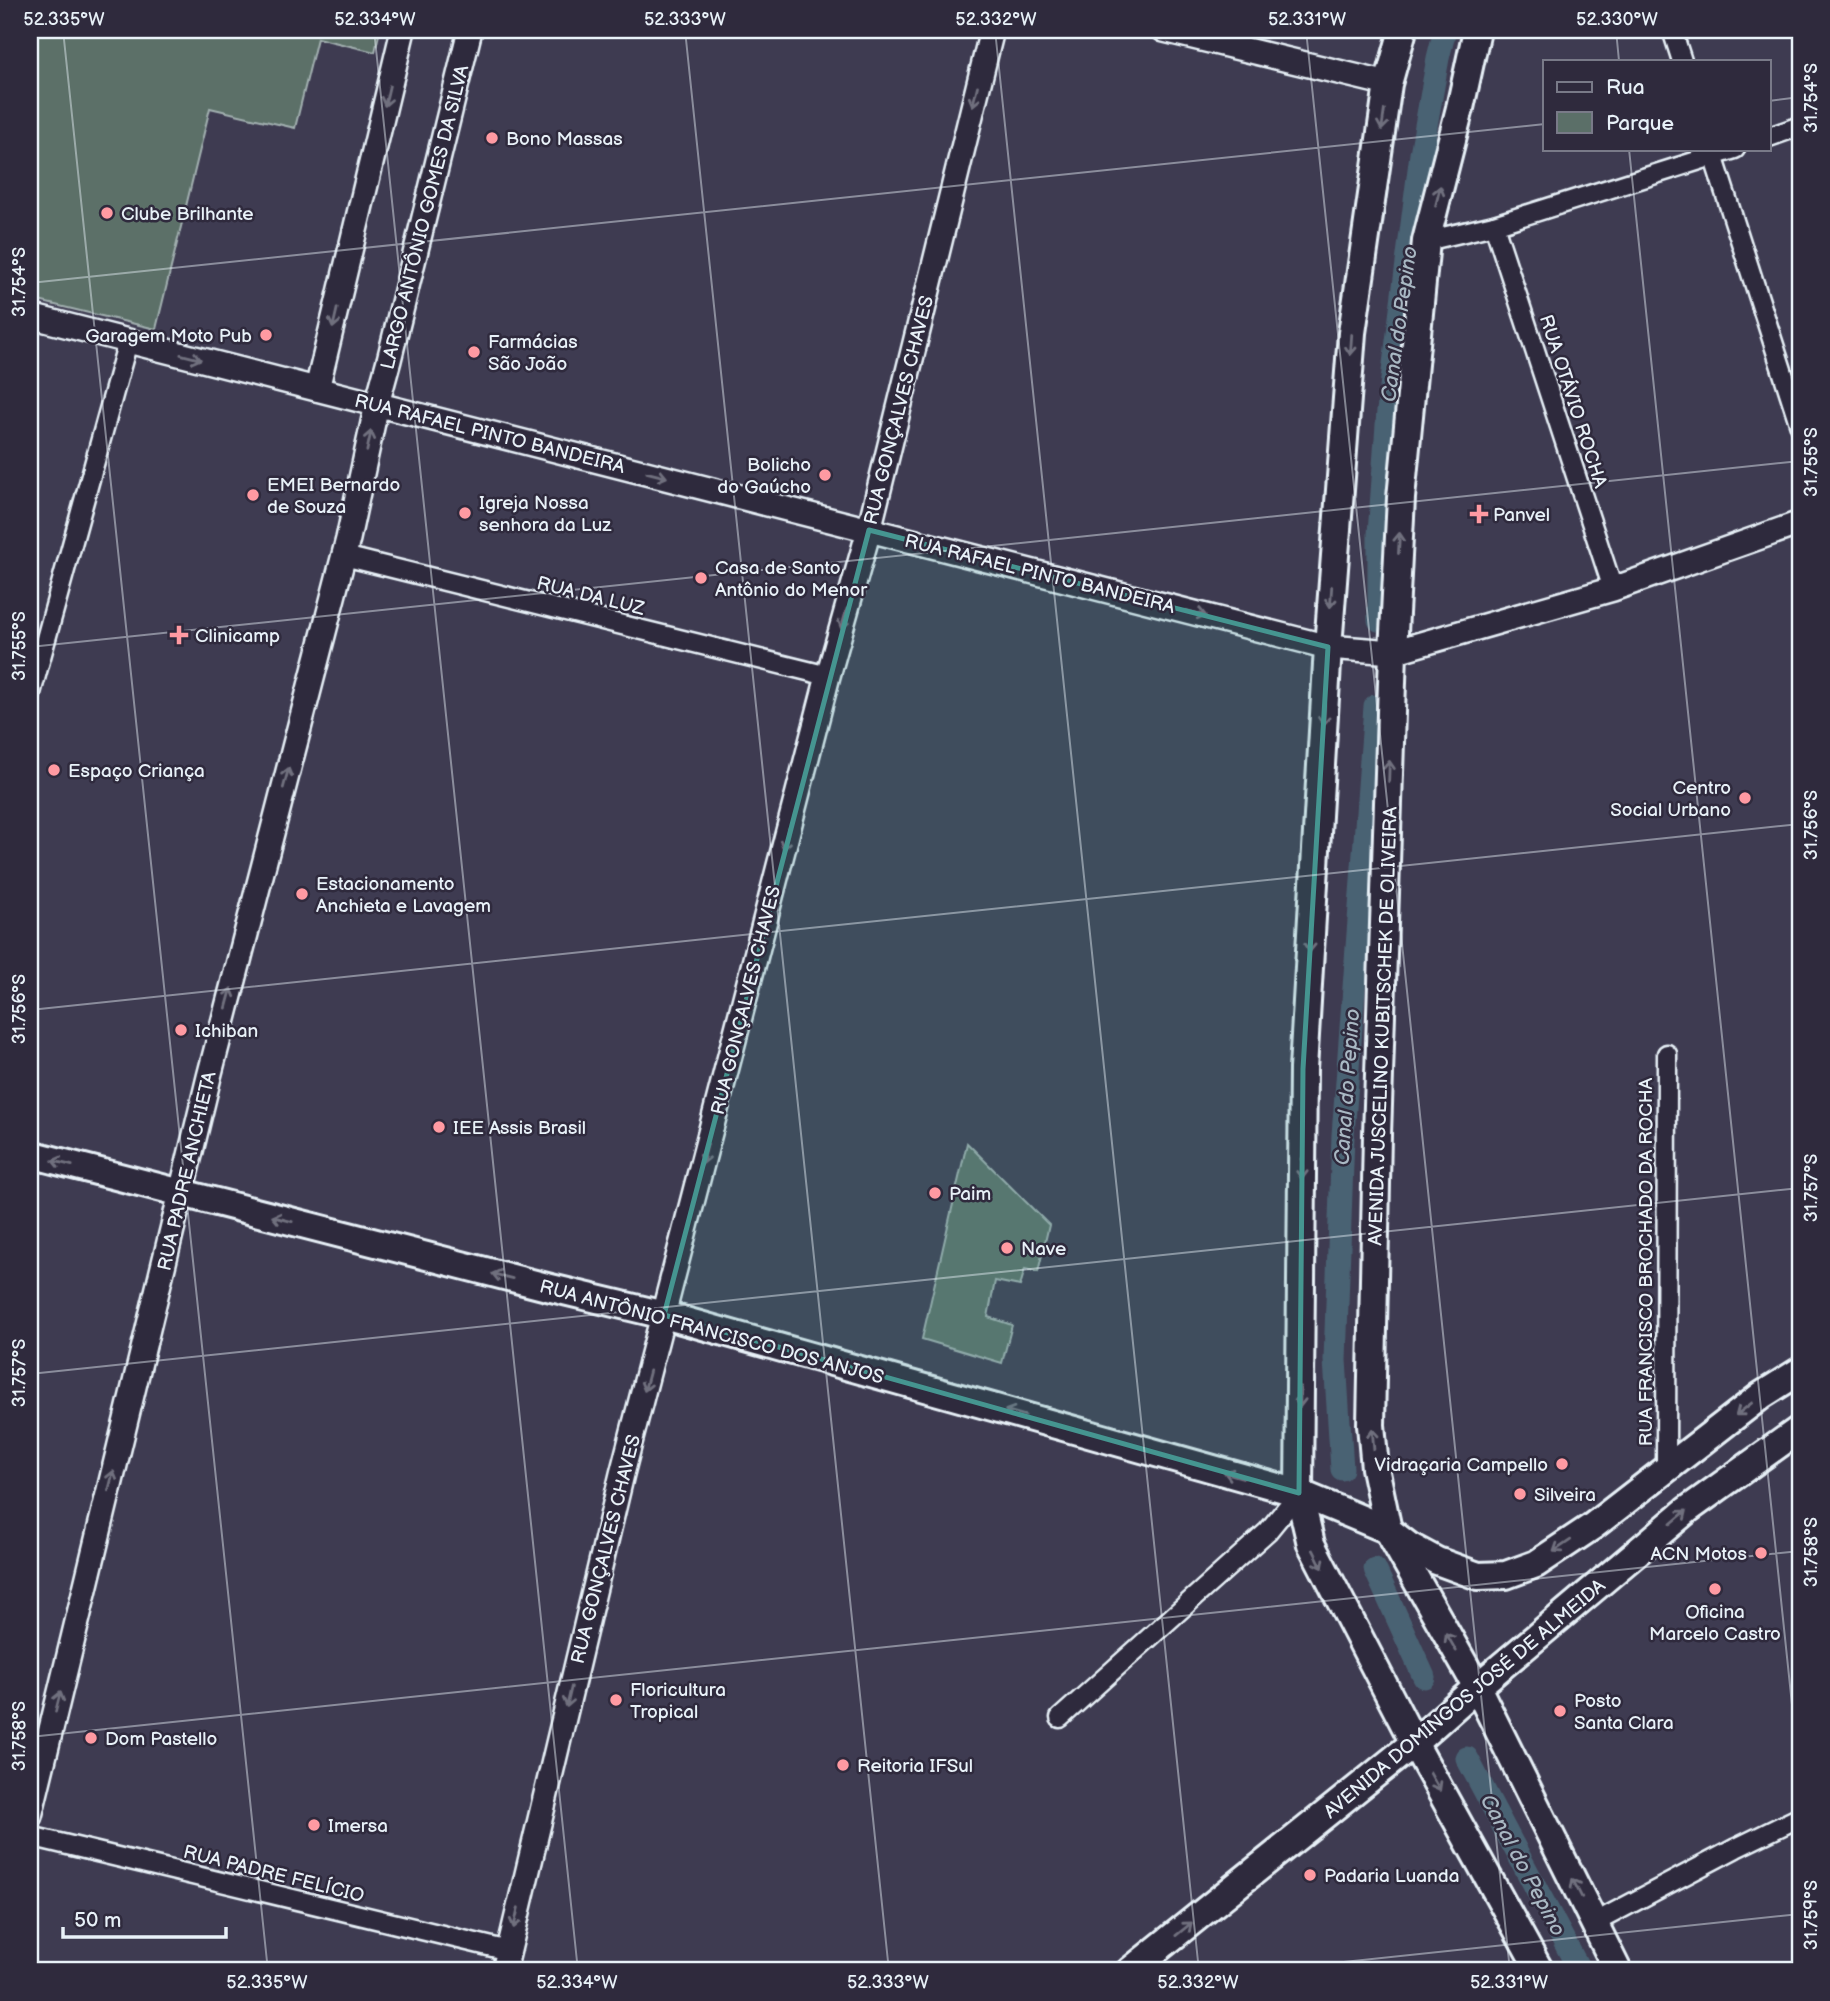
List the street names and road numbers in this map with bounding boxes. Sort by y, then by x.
street label: LARGO ANTÔNIO GOMES DA SILVA [376,62,475,372]
street label: RUA GONÇALVES CHAVES [860,294,939,527]
street label: RUA OTÁVIO ROCHA [1534,312,1613,491]
street label: RUA RAFAEL PINTO BANDEIRA [352,390,627,479]
street label: RUA RAFAEL PINTO BANDEIRA [902,530,1177,619]
street label: RUA DA LUZ [534,572,647,621]
street label: AVENIDA JUSCELINO KUBITSCHEK DE OLIVEIRA [1364,806,1403,1246]
street label: RUA GONÇALVES CHAVES [707,884,786,1117]
street label: RUA PADRE ANCHIETA [153,1069,222,1273]
street label: RUA FRANCISCO BROCHADO DA ROCHA [1635,1077,1658,1446]
street label: RUA ANTÔNIO FRANCISCO DOS ANJOS [537,1274,886,1390]
street label: RUA GONÇALVES CHAVES [567,1433,646,1666]
street label: AVENIDA DOMINGOS JOSÉ DE ALMEIDA [1319,1574,1611,1824]
street label: RUA PADRE FELÍCIO [181,1840,367,1908]

